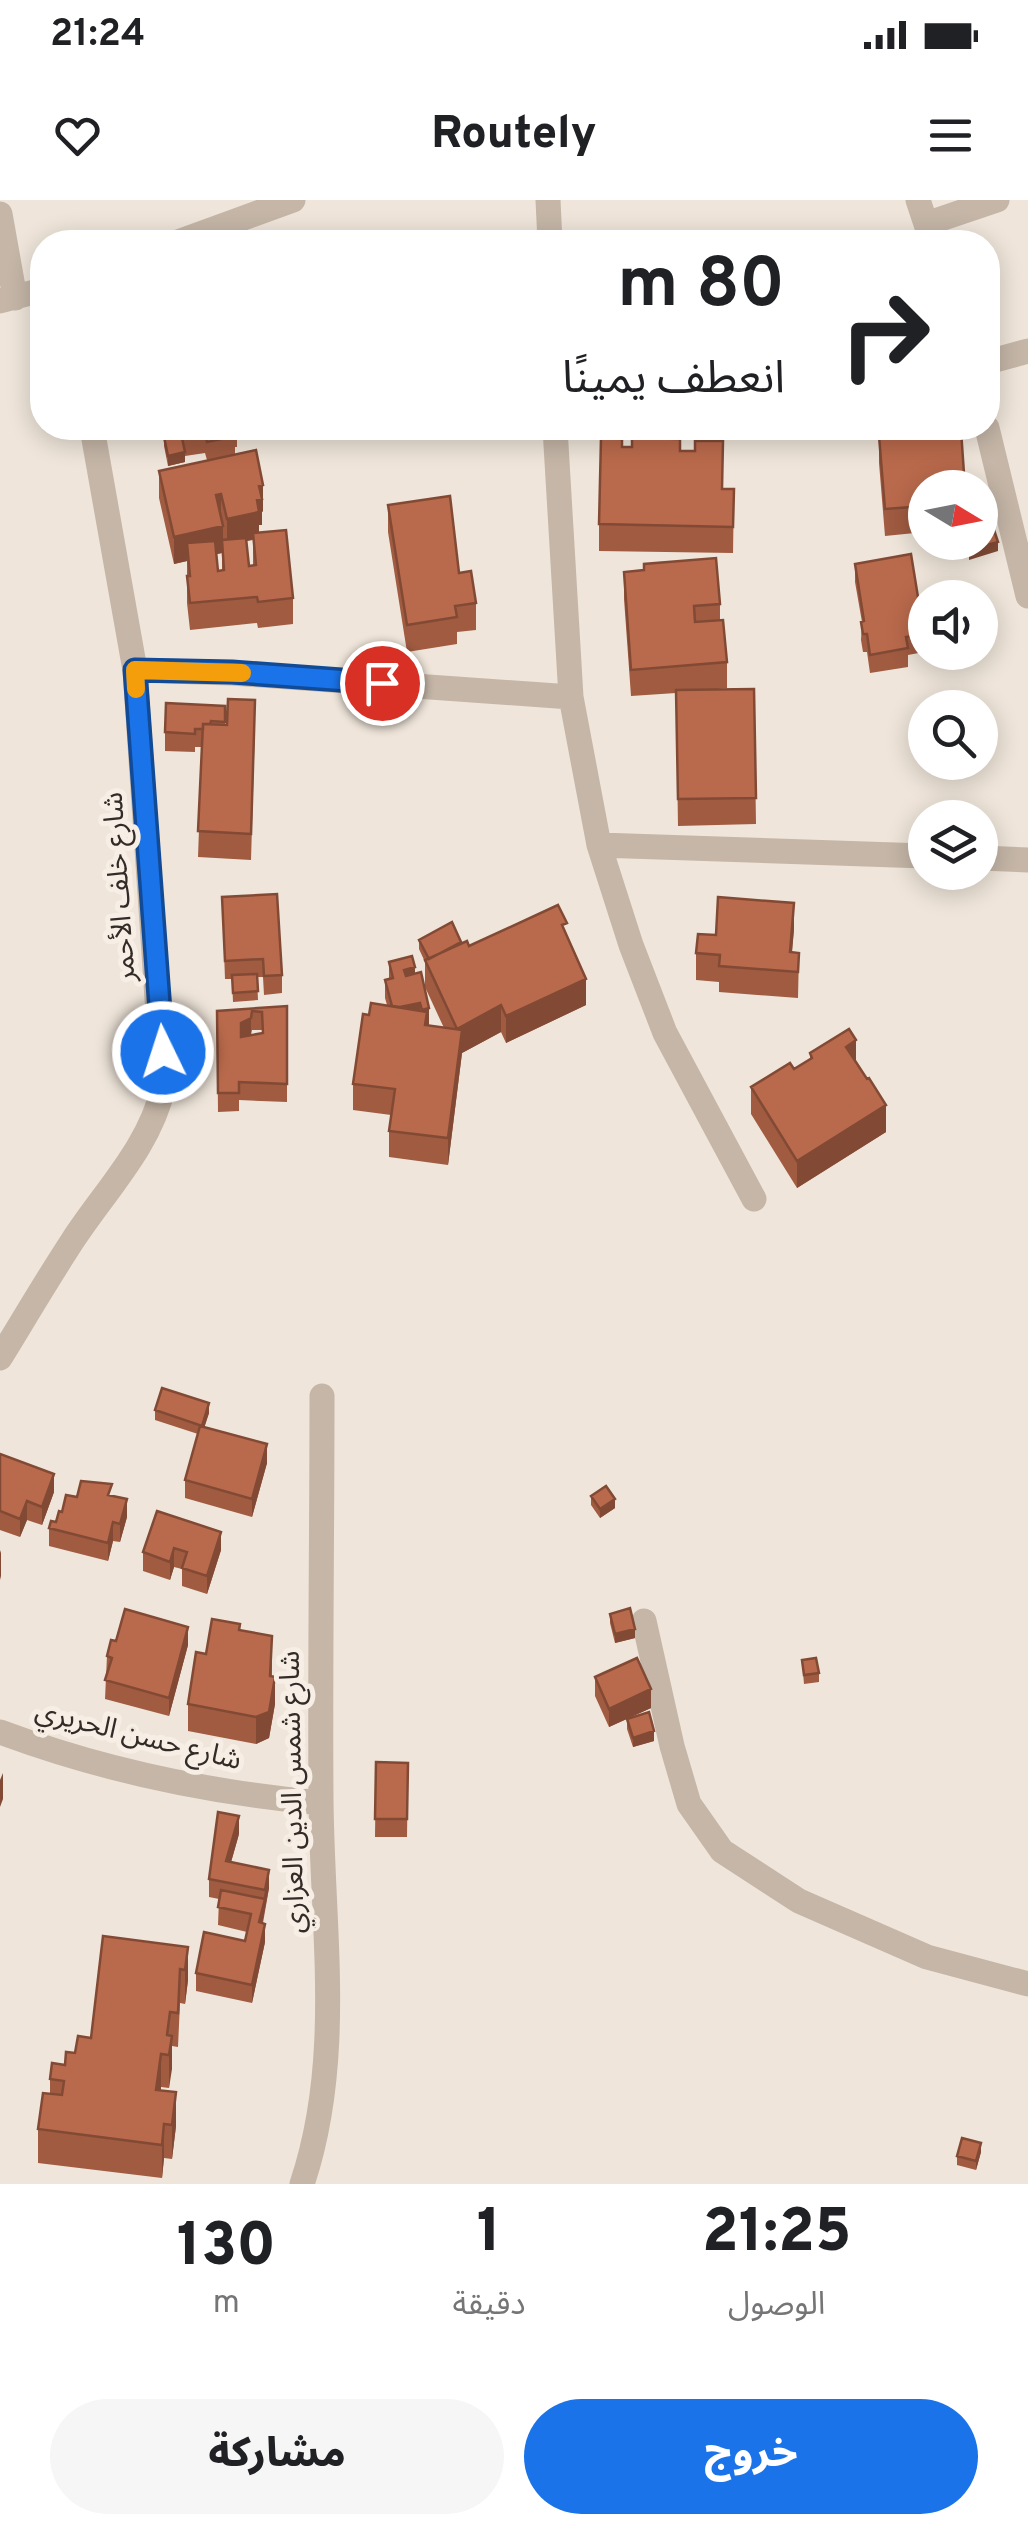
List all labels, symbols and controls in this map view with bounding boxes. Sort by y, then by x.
text: 21:24 [50,11,145,60]
text: Routely [431,107,597,164]
icon: heart [50,108,105,163]
icon: menu [923,108,978,163]
text: 80 m [617,243,785,332]
icon: right [820,270,950,400]
text: انعطف يمينًا [562,352,785,409]
north arrow [908,470,998,560]
map controls [908,470,998,890]
button: sound [908,580,998,670]
pin [340,641,425,726]
icon: arrive [355,656,410,711]
button: search [908,690,998,780]
street label: شارع خلف الأحمر [96,791,146,984]
button: layers [908,800,998,890]
position arrow [111,1000,215,1104]
street label: شارع شمس الدين العزاري [274,1650,315,1934]
street label: شارع حسن الحريري [31,1694,245,1780]
text: 1 [477,2197,501,2273]
text: 21:25 [702,2197,851,2273]
text: 130 [177,2211,276,2287]
text: m [213,2284,240,2324]
text: دقيقة [453,2286,525,2326]
text: الوصول [728,2286,825,2326]
button: مشاركة [50,2399,504,2514]
button: خروج [524,2399,978,2514]

